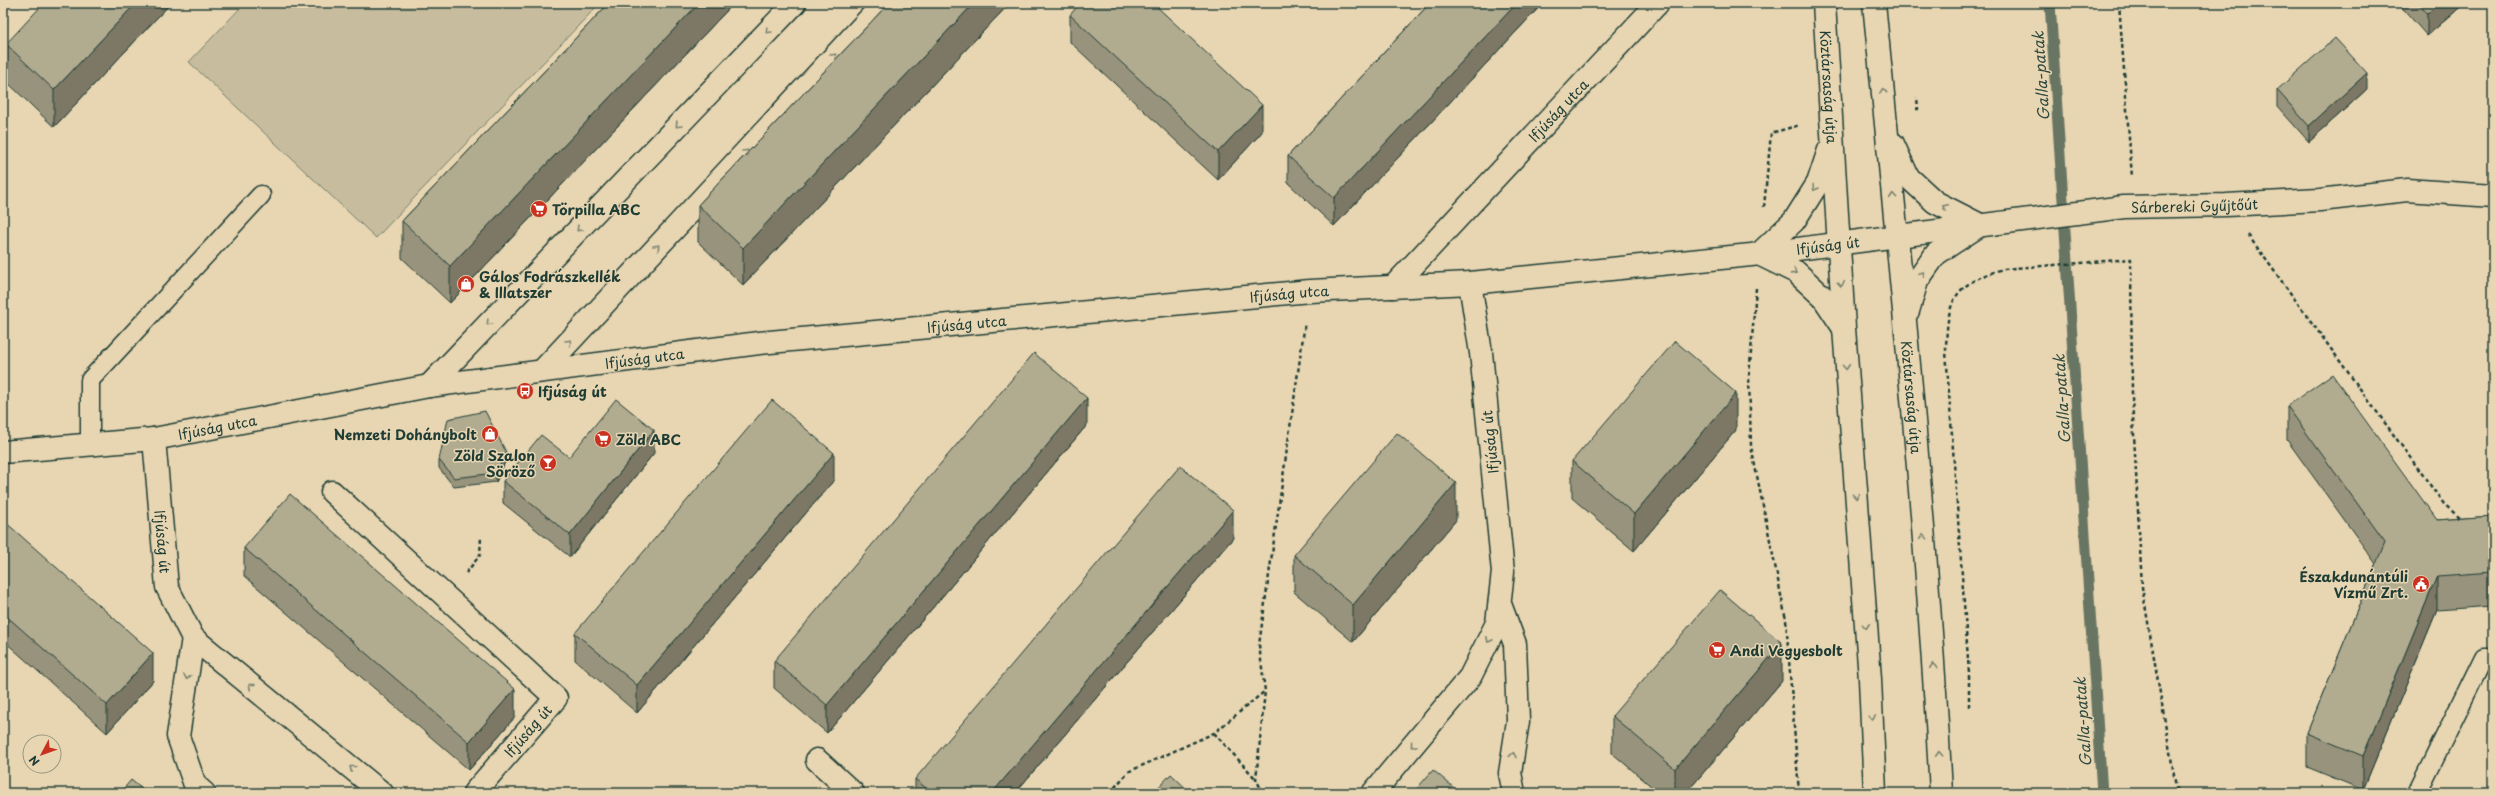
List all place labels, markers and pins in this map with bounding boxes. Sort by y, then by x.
supermarket icon: Törpilla ABC [529,199,549,219]
place label: Törpilla ABC [552,199,640,220]
place label: Gálos Fodrászkellék & Illatszer [479,266,621,303]
shop icon: Gálos Fodrászkellék & Illatszer [456,274,476,294]
bus stop icon: Ifjúság út [515,381,535,401]
place label: Ifjúság út [538,381,607,402]
place label: Nemzeti Dohánybolt [334,424,477,445]
shop icon: Nemzeti Dohánybolt [480,424,500,444]
supermarket icon: Zöld ABC [593,429,613,449]
place label: Zöld ABC [616,429,681,450]
place label: Zöld Szalon Söröző [454,445,535,482]
bar icon: Zöld Szalon Söröző [538,453,558,473]
place label: Északdunántúli Vízmű Zrt. [2300,566,2408,603]
public building icon: Északdunántúli Vízmű Zrt. [2411,574,2431,594]
supermarket icon: Andi Vegyesbolt [1707,640,1727,660]
place label: Andi Vegyesbolt [1730,640,1843,661]

